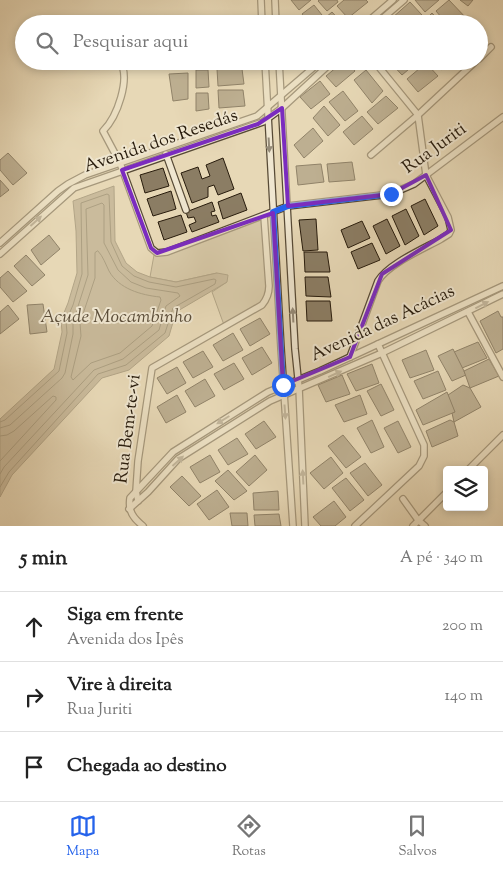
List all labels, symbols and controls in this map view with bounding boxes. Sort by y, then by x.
search box [15,15,488,70]
icon: search [33,29,61,57]
text: Pesquisar aqui [73,29,188,56]
street label: Avenida dos Resedás [80,103,242,181]
street label: Rua Juriti [398,117,472,181]
one-way arrow [266,137,274,153]
route end [380,183,403,206]
one-way arrow [29,215,41,227]
street label: Avenida das Acácias [306,279,460,369]
one-way arrow [475,301,489,309]
water label: Açude Mocambinho [40,304,192,331]
one-way arrow [289,307,297,323]
one-way arrow [328,370,342,378]
street label: Rua Bem-te-vi [109,373,149,485]
route start [272,374,295,397]
one-way arrow [281,404,289,420]
one-way arrow [216,415,229,425]
one-way arrow [171,455,184,466]
map controls [443,466,488,511]
button: layers [443,466,488,511]
one-way arrow [299,469,307,485]
text: 5 min [20,544,67,574]
text: A pé · 340 m [400,547,483,570]
text: Siga em frente [67,602,183,629]
icon: ahead [20,613,48,641]
text: 200 m [442,615,483,638]
text: Avenida dos Ipês [67,629,183,652]
text: Vire à direita [67,672,172,699]
icon: right [20,683,48,711]
text: 140 m [445,685,483,708]
text: Rua Juriti [67,699,132,722]
icon: arrive [20,753,48,781]
text: Chegada ao destino [67,753,227,780]
tab: Mapa [66,812,100,862]
tab: Rotas [232,812,266,862]
tab: Salvos [398,812,437,862]

